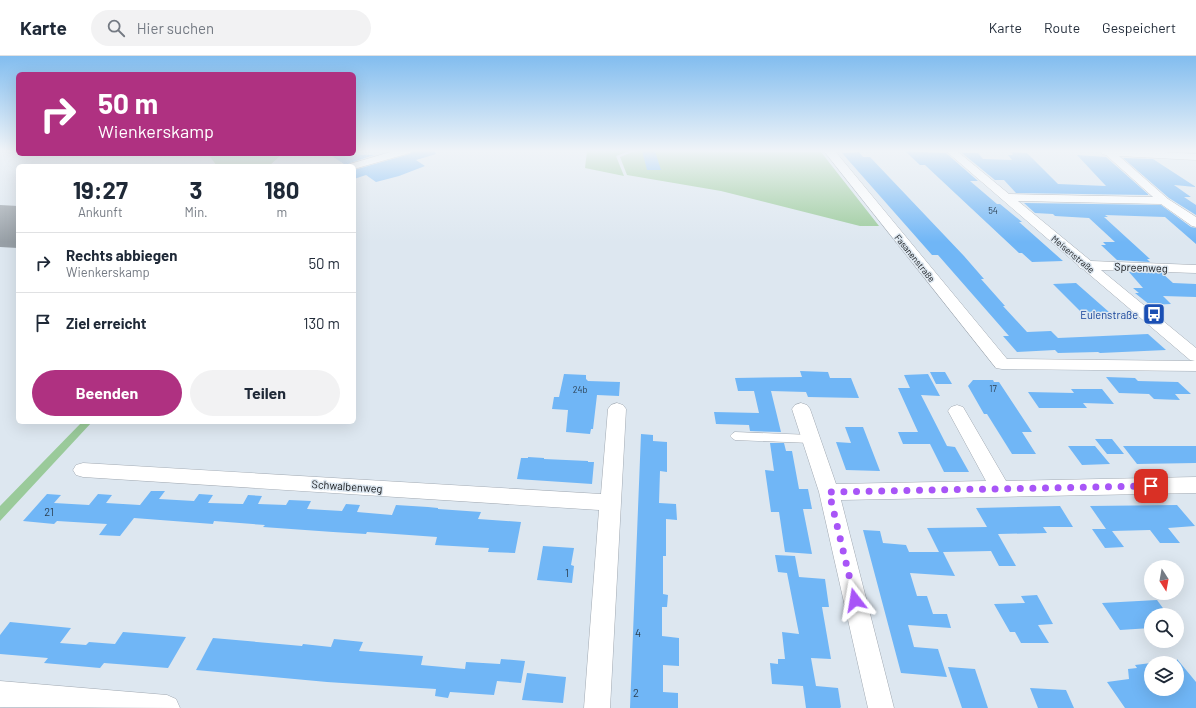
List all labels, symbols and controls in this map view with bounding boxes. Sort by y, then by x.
search box [91,10,371,46]
text: Karte [20,16,67,39]
icon: search [105,17,127,39]
text: Hier suchen [137,19,214,37]
text: Karte [989,19,1022,36]
text: Route [1044,19,1080,36]
text: Gespeichert [1102,19,1176,36]
text: 50 m [98,86,158,120]
icon: right [32,88,84,140]
text: Wienkerskamp [98,120,214,142]
text: 19:27 [73,175,128,204]
text: 3 [190,175,203,204]
text: 180 [264,175,299,204]
text: Ankunft [78,204,123,220]
text: Min. [185,204,208,220]
text: m [276,204,287,220]
house number: 54 [988,205,998,216]
street label: Fasanenstraße [892,232,938,284]
street label: Meisenstraße [1049,233,1097,275]
text: Rechts abbiegen [66,246,177,264]
icon: right [32,252,54,274]
text: 50 m [308,254,340,272]
street label: Spreenweg [1114,260,1168,274]
text: Wienkerskamp [66,264,150,280]
bus stop icon: Eulenstraße [1141,301,1167,327]
place label: Eulenstraße [1080,308,1138,321]
icon: arrive [32,312,54,334]
text: Ziel erreicht [66,314,147,332]
text: 130 m [303,314,340,332]
button: Beenden [32,370,182,416]
button: Teilen [190,370,340,416]
house number: 17 [989,383,997,394]
house number: 24b [573,384,587,395]
pin [1134,469,1168,503]
icon: arrive [1140,475,1162,497]
street label: Schwalbenweg [311,477,383,495]
house number: 21 [44,505,54,518]
north arrow [1144,560,1184,600]
map controls [1144,560,1184,696]
house number: 1 [565,566,569,579]
position arrow [834,579,876,621]
button: search [1144,608,1184,648]
house number: 4 [635,626,641,639]
button: layers [1144,656,1184,696]
house number: 2 [633,686,639,699]

